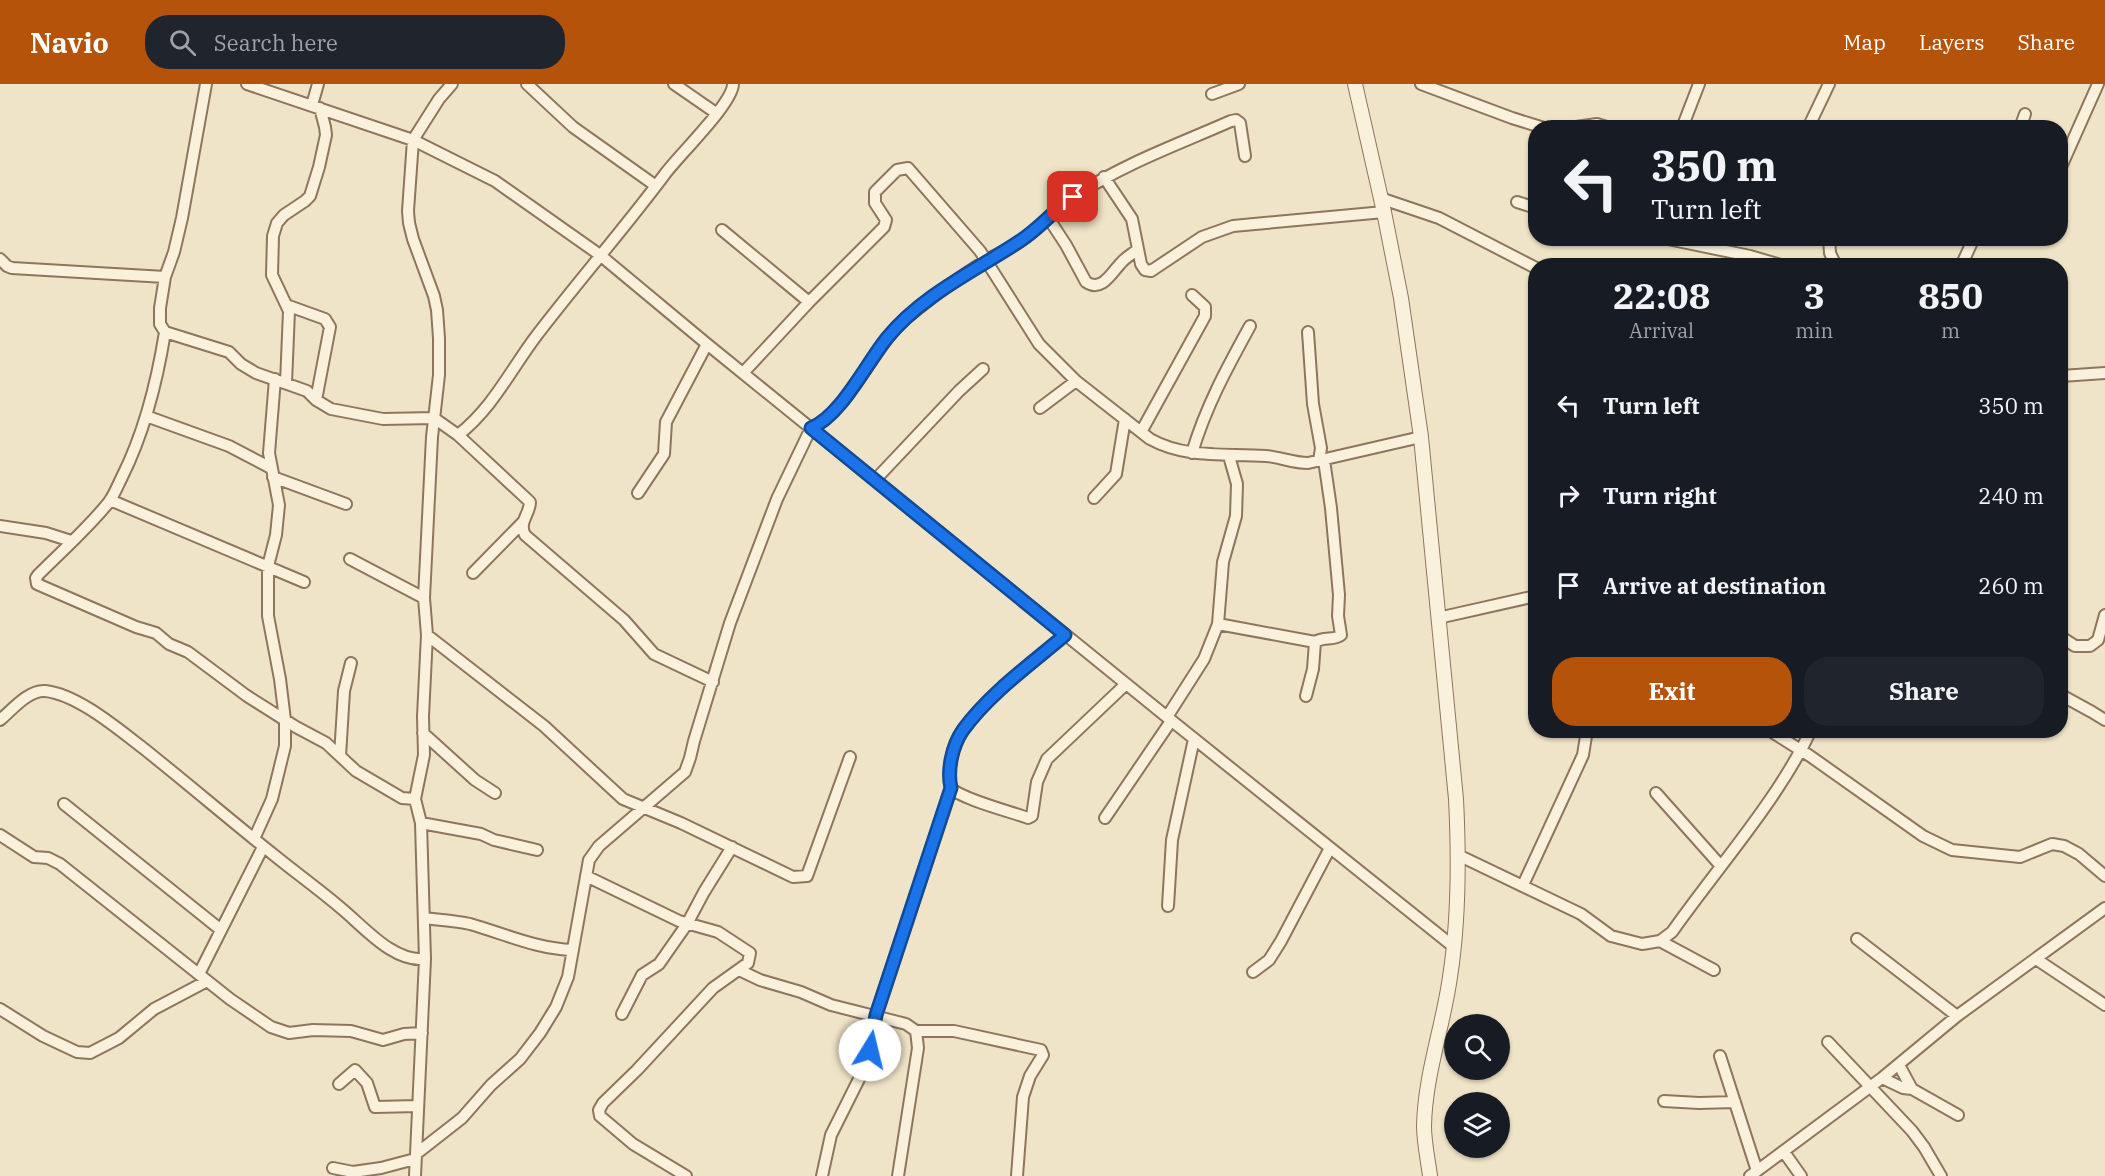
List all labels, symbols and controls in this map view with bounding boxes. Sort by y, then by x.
search box [145,15,565,69]
text: Navio [30,24,109,61]
icon: search [166,26,199,59]
text: Search here [214,28,338,57]
text: Map [1843,28,1886,56]
text: Layers [1919,28,1985,56]
text: Share [2018,28,2075,56]
text: 350 m [1651,138,1777,193]
icon: left [1552,144,1630,222]
pin [1047,171,1098,222]
icon: arrive [1056,180,1089,213]
text: Turn left [1651,191,1762,226]
text: 22:08 [1613,272,1710,319]
text: 3 [1803,272,1825,319]
text: 850 [1918,272,1983,319]
text: Arrival [1629,317,1694,344]
text: min [1795,317,1833,344]
text: m [1941,317,1960,344]
icon: left [1552,389,1585,422]
text: Turn left [1603,391,1699,420]
text: 350 m [1978,391,2044,420]
icon: right [1552,479,1585,512]
text: Turn right [1603,481,1717,510]
text: 240 m [1978,481,2044,510]
icon: arrive [1552,569,1585,602]
text: Arrive at destination [1603,571,1826,600]
text: 260 m [1978,571,2044,600]
button: Exit [1552,657,1792,726]
button: Share [1804,657,2044,726]
map controls [1444,1014,1510,1158]
button: search [1444,1014,1510,1080]
position arrow [838,1018,902,1082]
button: layers [1444,1092,1510,1158]

